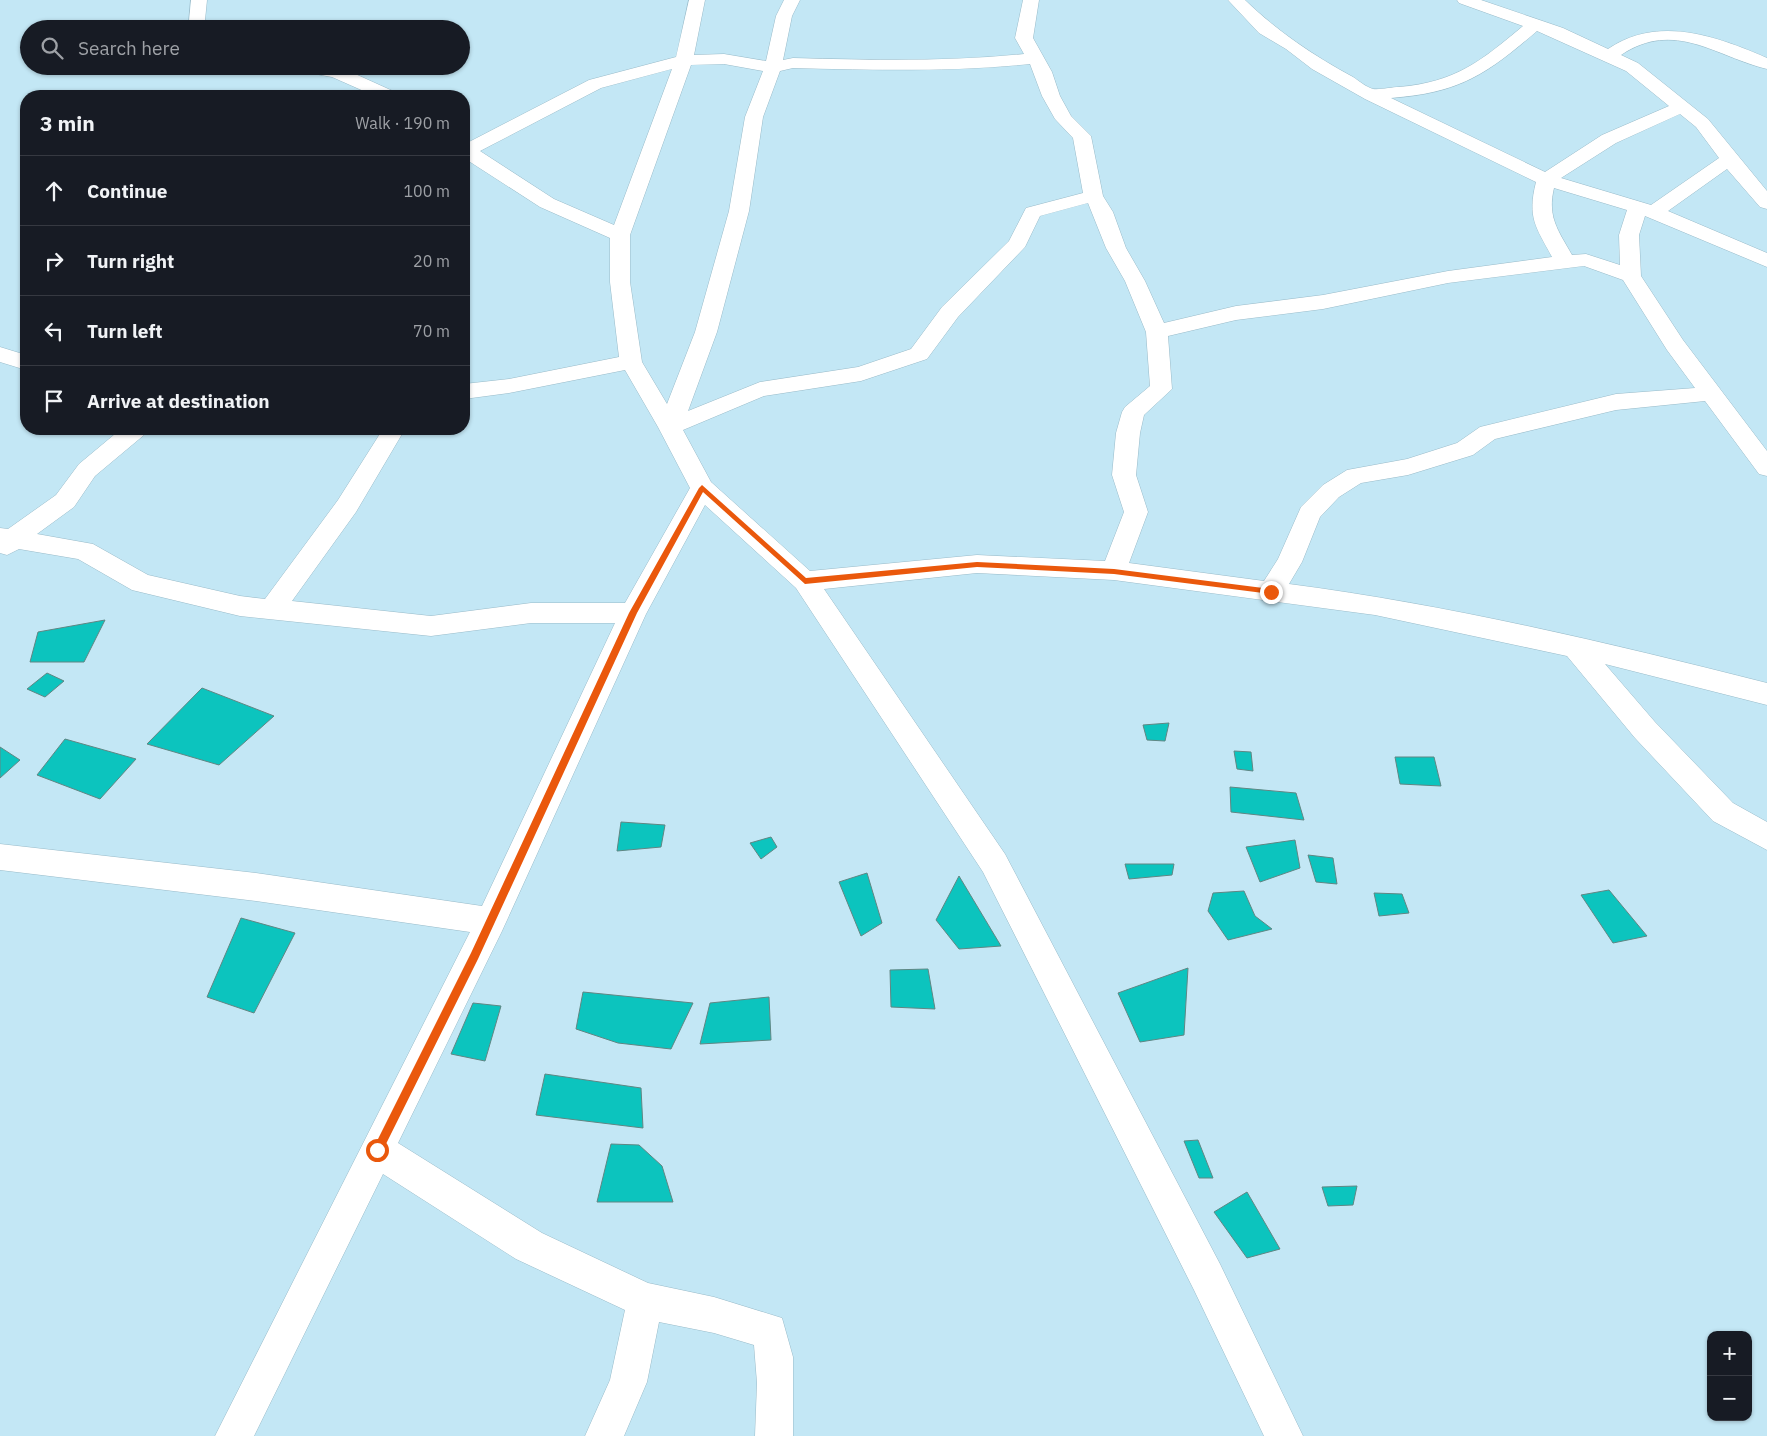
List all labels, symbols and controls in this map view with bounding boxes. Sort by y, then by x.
search box [20,20,470,75]
icon: search [38,34,66,62]
text: Search here [78,36,180,60]
text: 3 min [40,109,95,137]
text: Walk · 190 m [355,113,450,133]
icon: ahead [40,177,68,205]
text: Continue [87,179,167,203]
text: 100 m [403,181,450,201]
icon: right [40,247,68,275]
text: Turn right [87,249,174,273]
text: 20 m [413,251,450,271]
icon: left [40,317,68,345]
text: Turn left [87,319,163,343]
text: 70 m [413,321,450,341]
icon: arrive [40,387,68,415]
text: Arrive at destination [87,389,270,413]
route end [1260,581,1283,604]
route start [366,1139,389,1162]
map controls [1707,1331,1752,1421]
button: + [1707,1331,1752,1376]
button: − [1707,1376,1752,1421]

